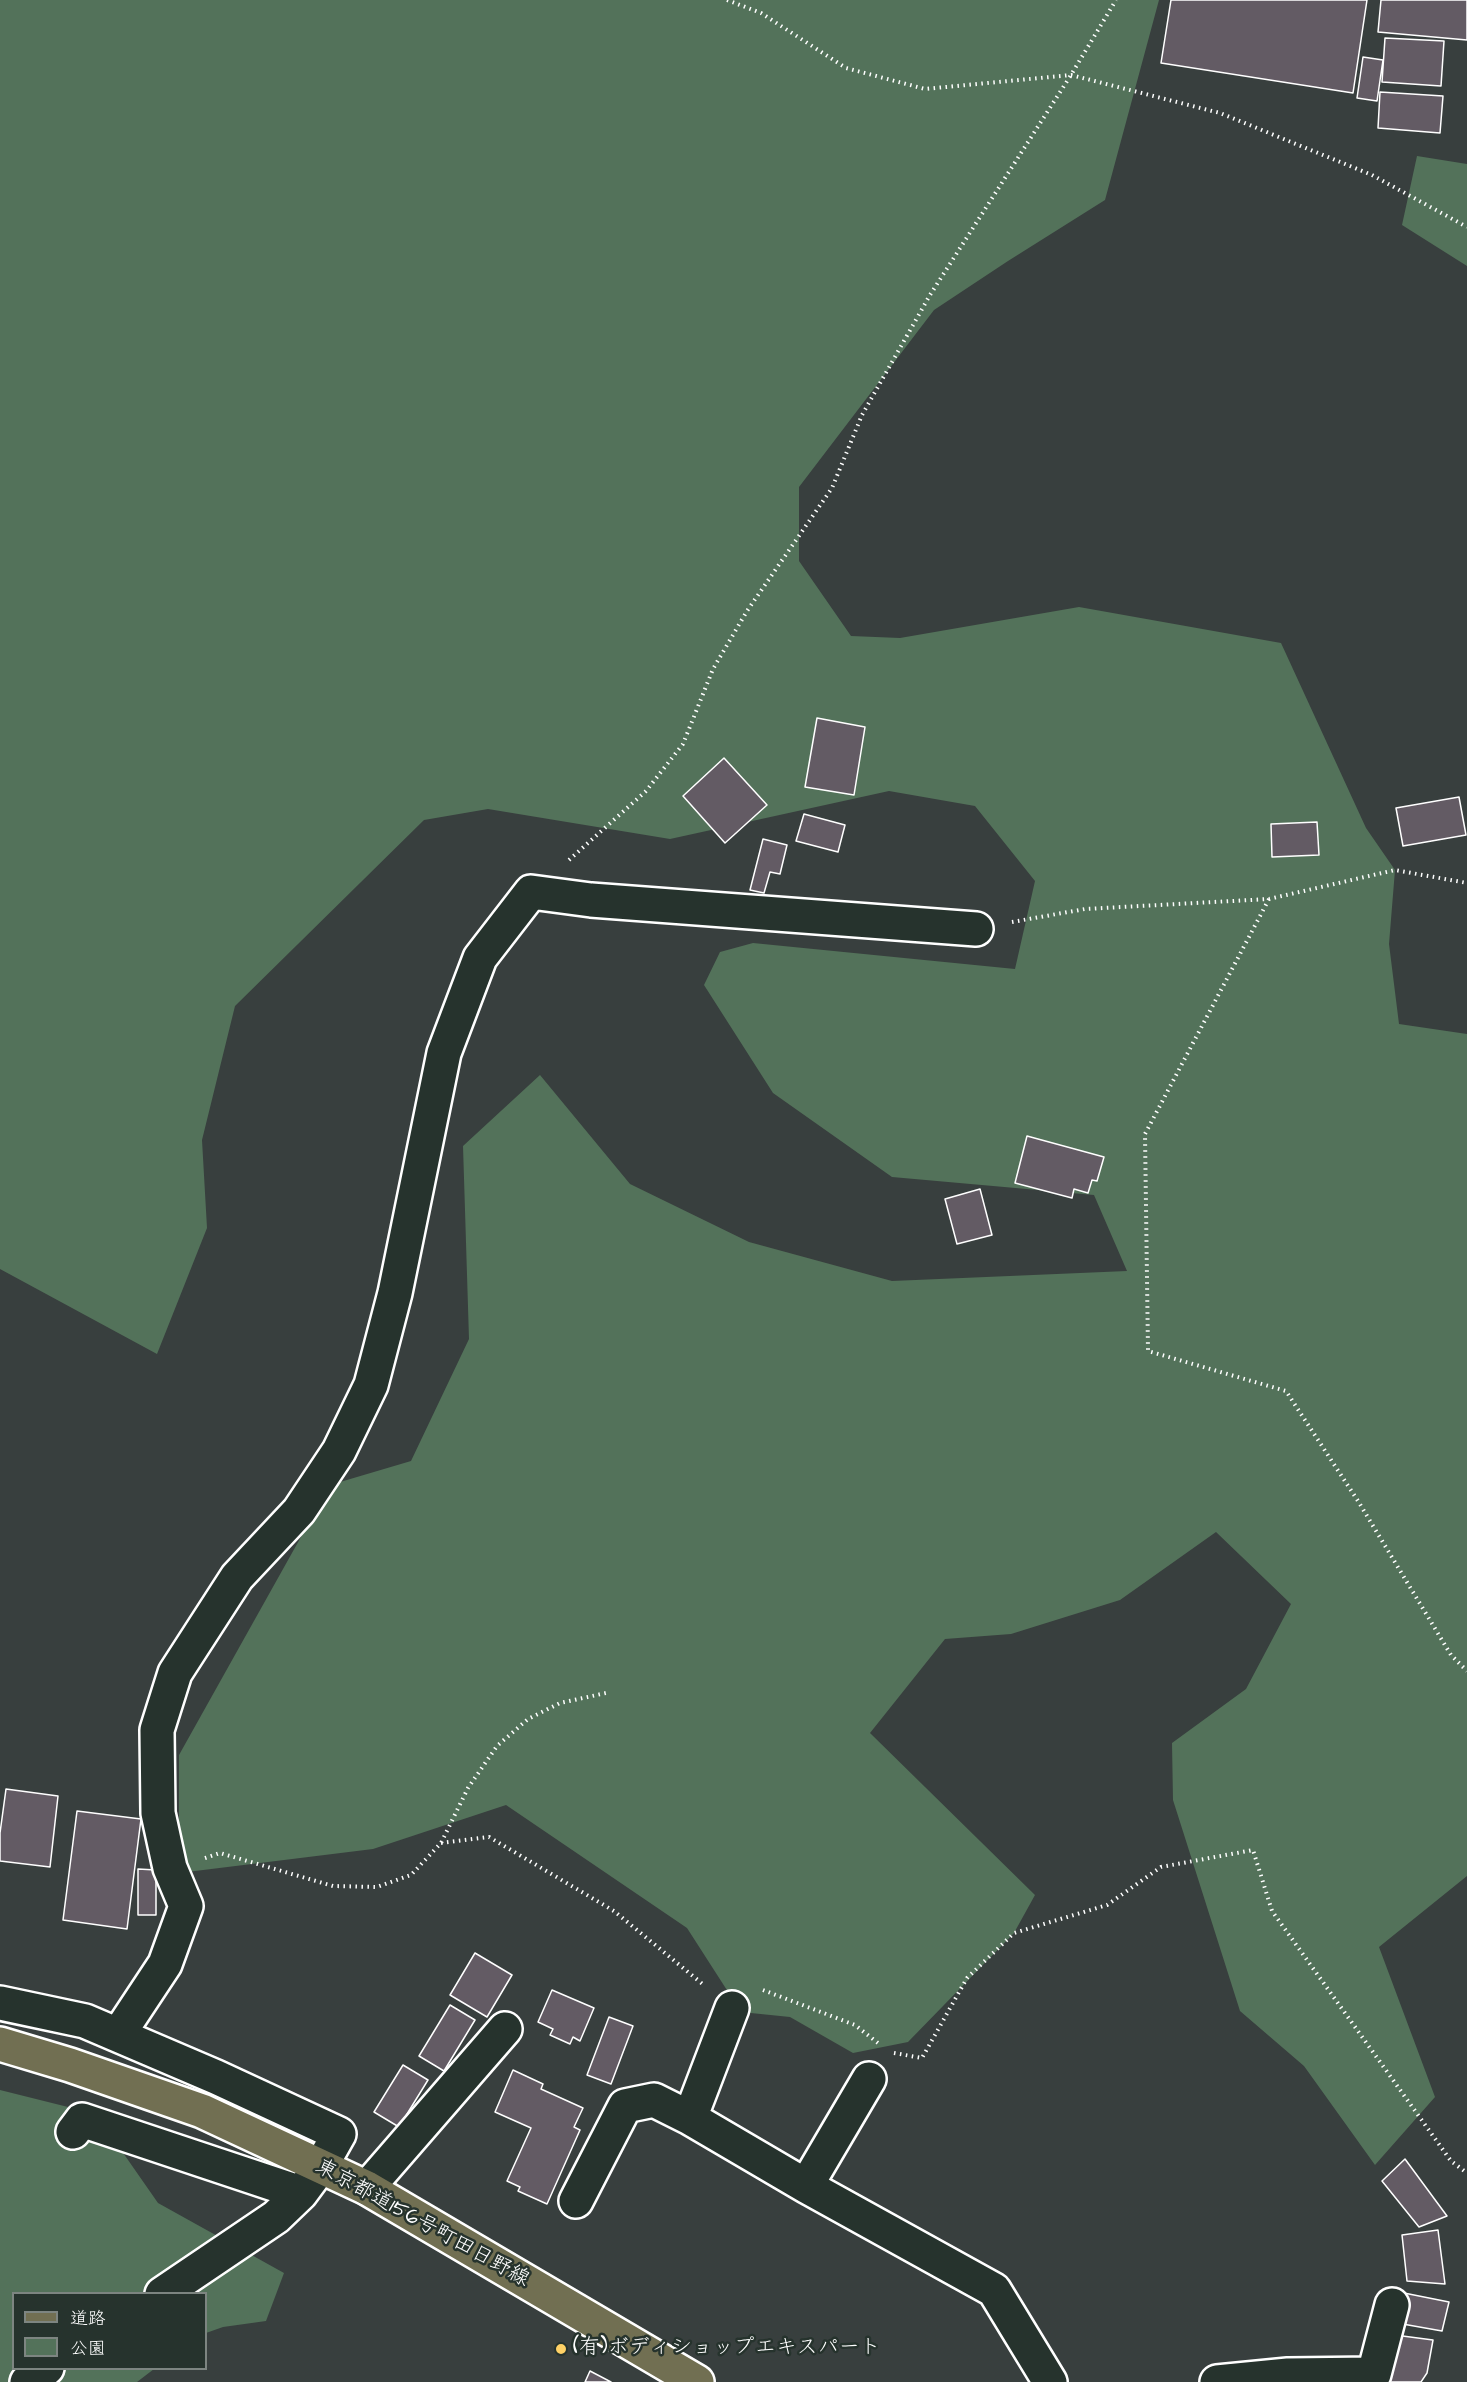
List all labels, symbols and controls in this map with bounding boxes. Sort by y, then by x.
street label: 東京都道156号町田日野線 [311,2155,533,2293]
legend [12,2292,207,2370]
text: 道路 [70,2306,106,2331]
text: 公園 [70,2336,106,2361]
place label: (有)ボディショップエキスパート [573,2336,881,2362]
marker: (有)ボディショップエキスパート [554,2342,568,2356]

